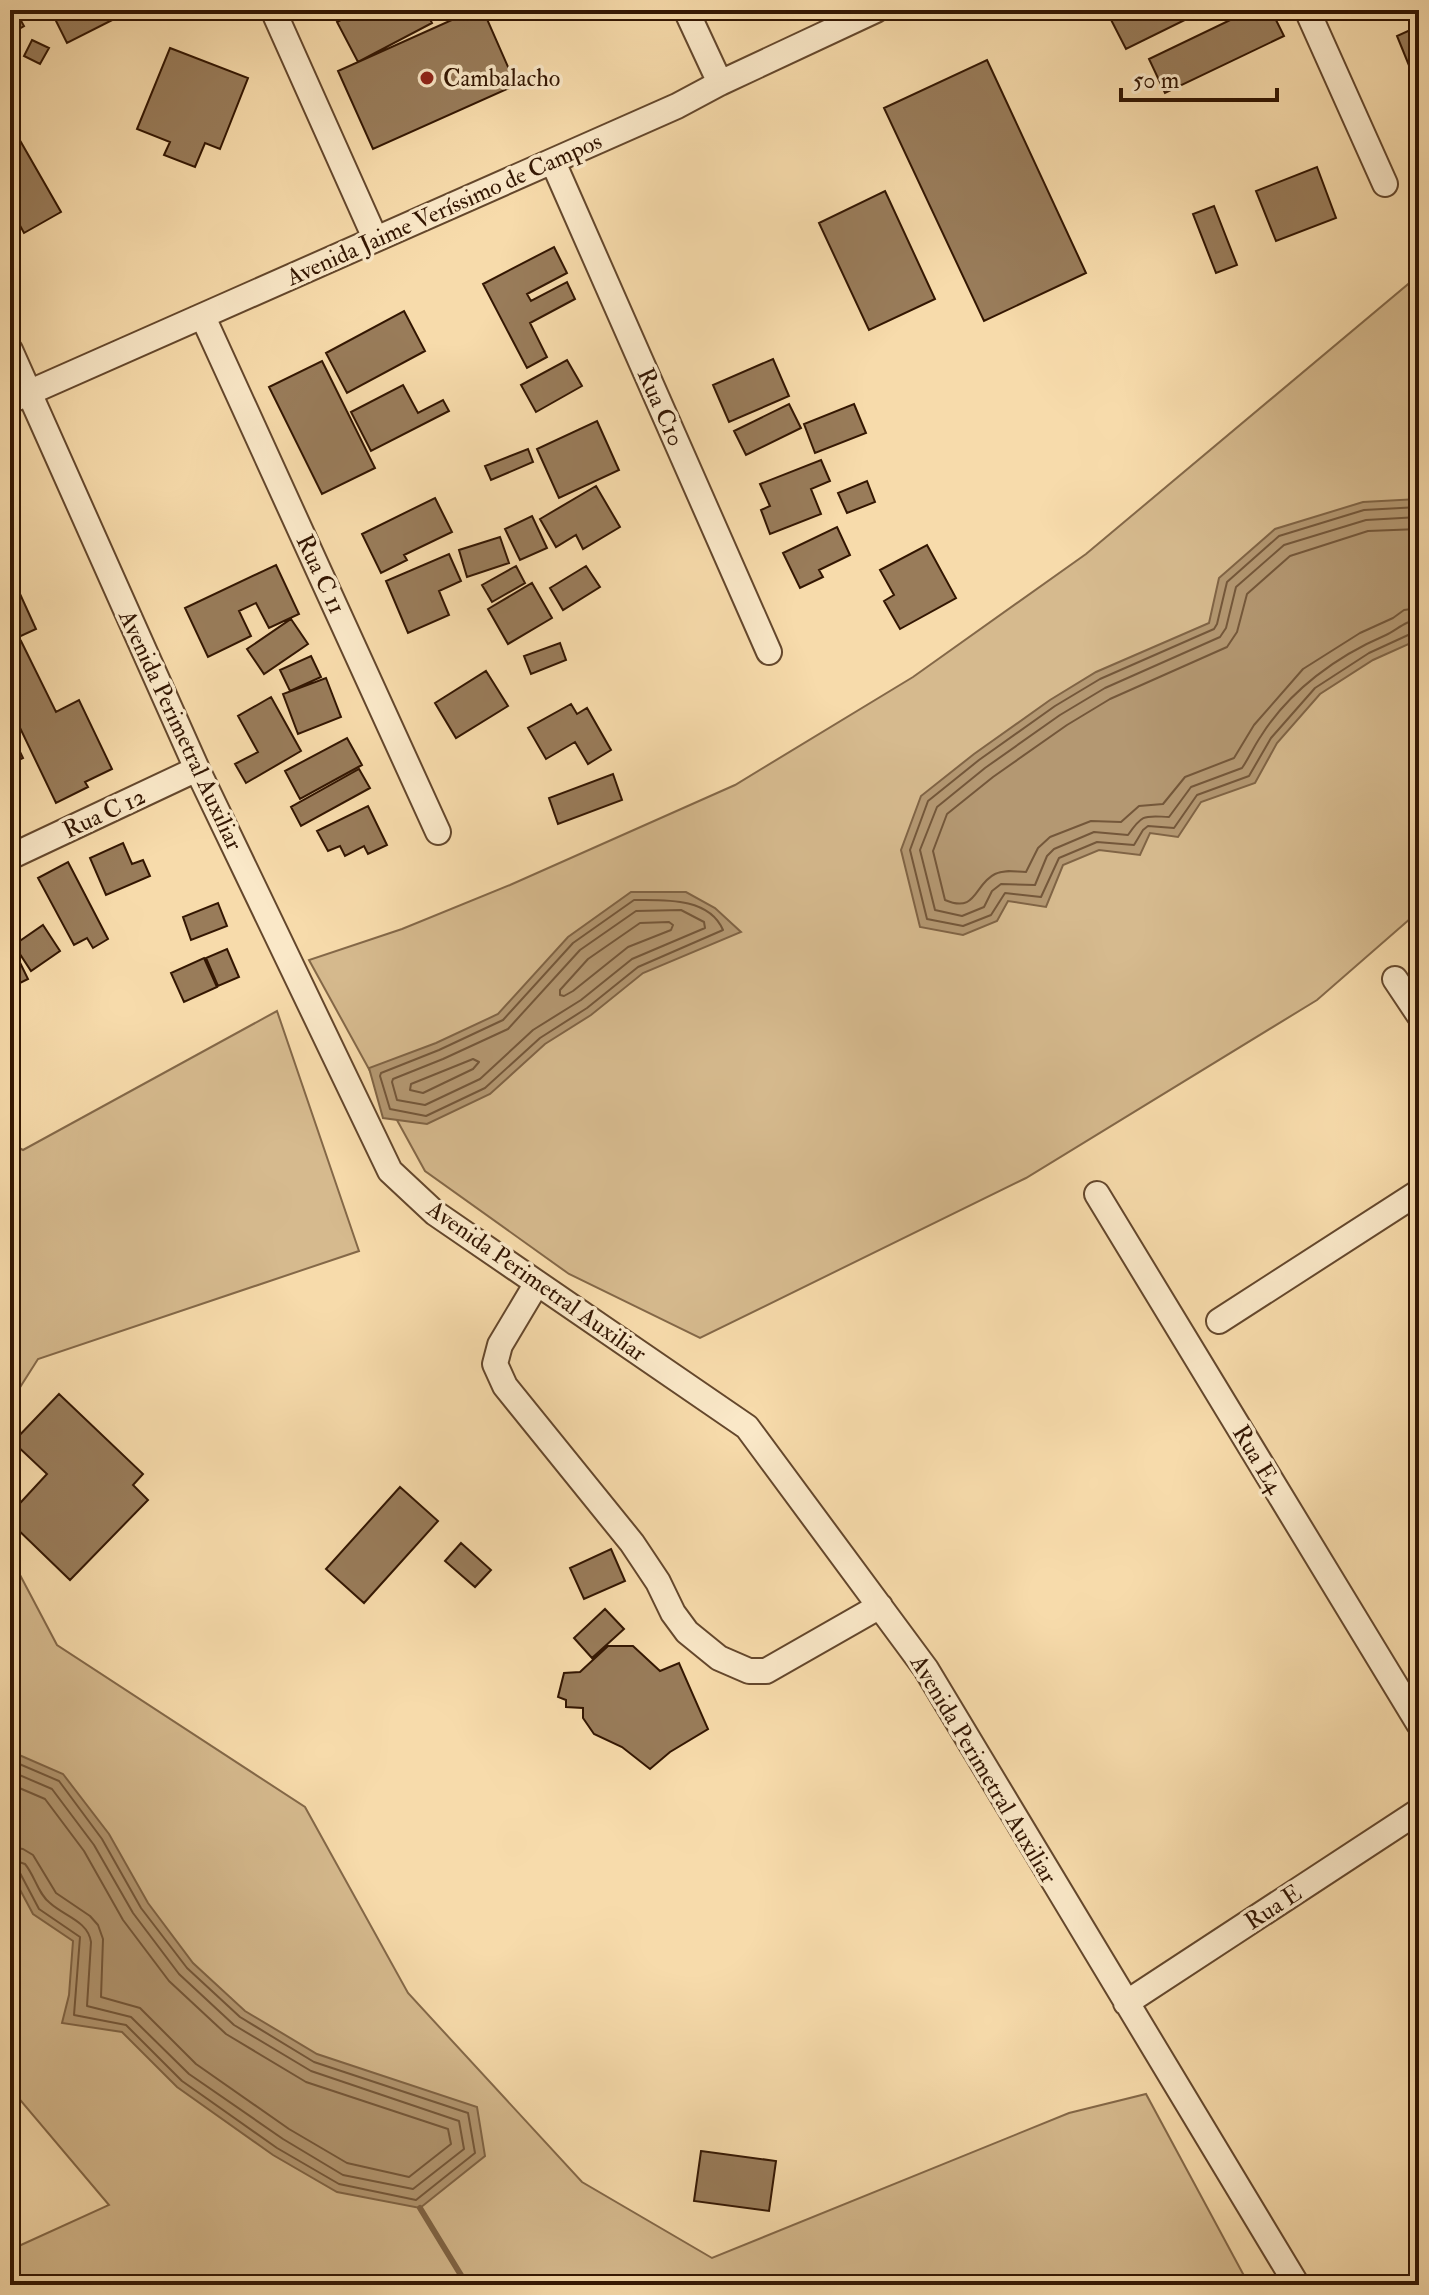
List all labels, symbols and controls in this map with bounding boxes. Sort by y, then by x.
scale bar [1121,52,1277,102]
place label: Cambalacho [443,63,560,94]
text: 50 m [1133,65,1180,96]
marker: Cambalacho [418,69,436,87]
street label: Avenida Jaime Veríssimo de Campos [281,126,607,294]
street label: Rua C10 [630,363,692,451]
street label: Rua C 11 [289,530,352,619]
street label: Avenida Perimetral Auxiliar [111,604,250,855]
street label: Rua C 12 [58,781,150,846]
street label: Avenida Perimetral Auxiliar [420,1193,653,1369]
street label: Rua E4 [1225,1419,1291,1500]
street label: Avenida Perimetral Auxiliar [902,1648,1064,1889]
street label: Rua E [1239,1878,1308,1937]

